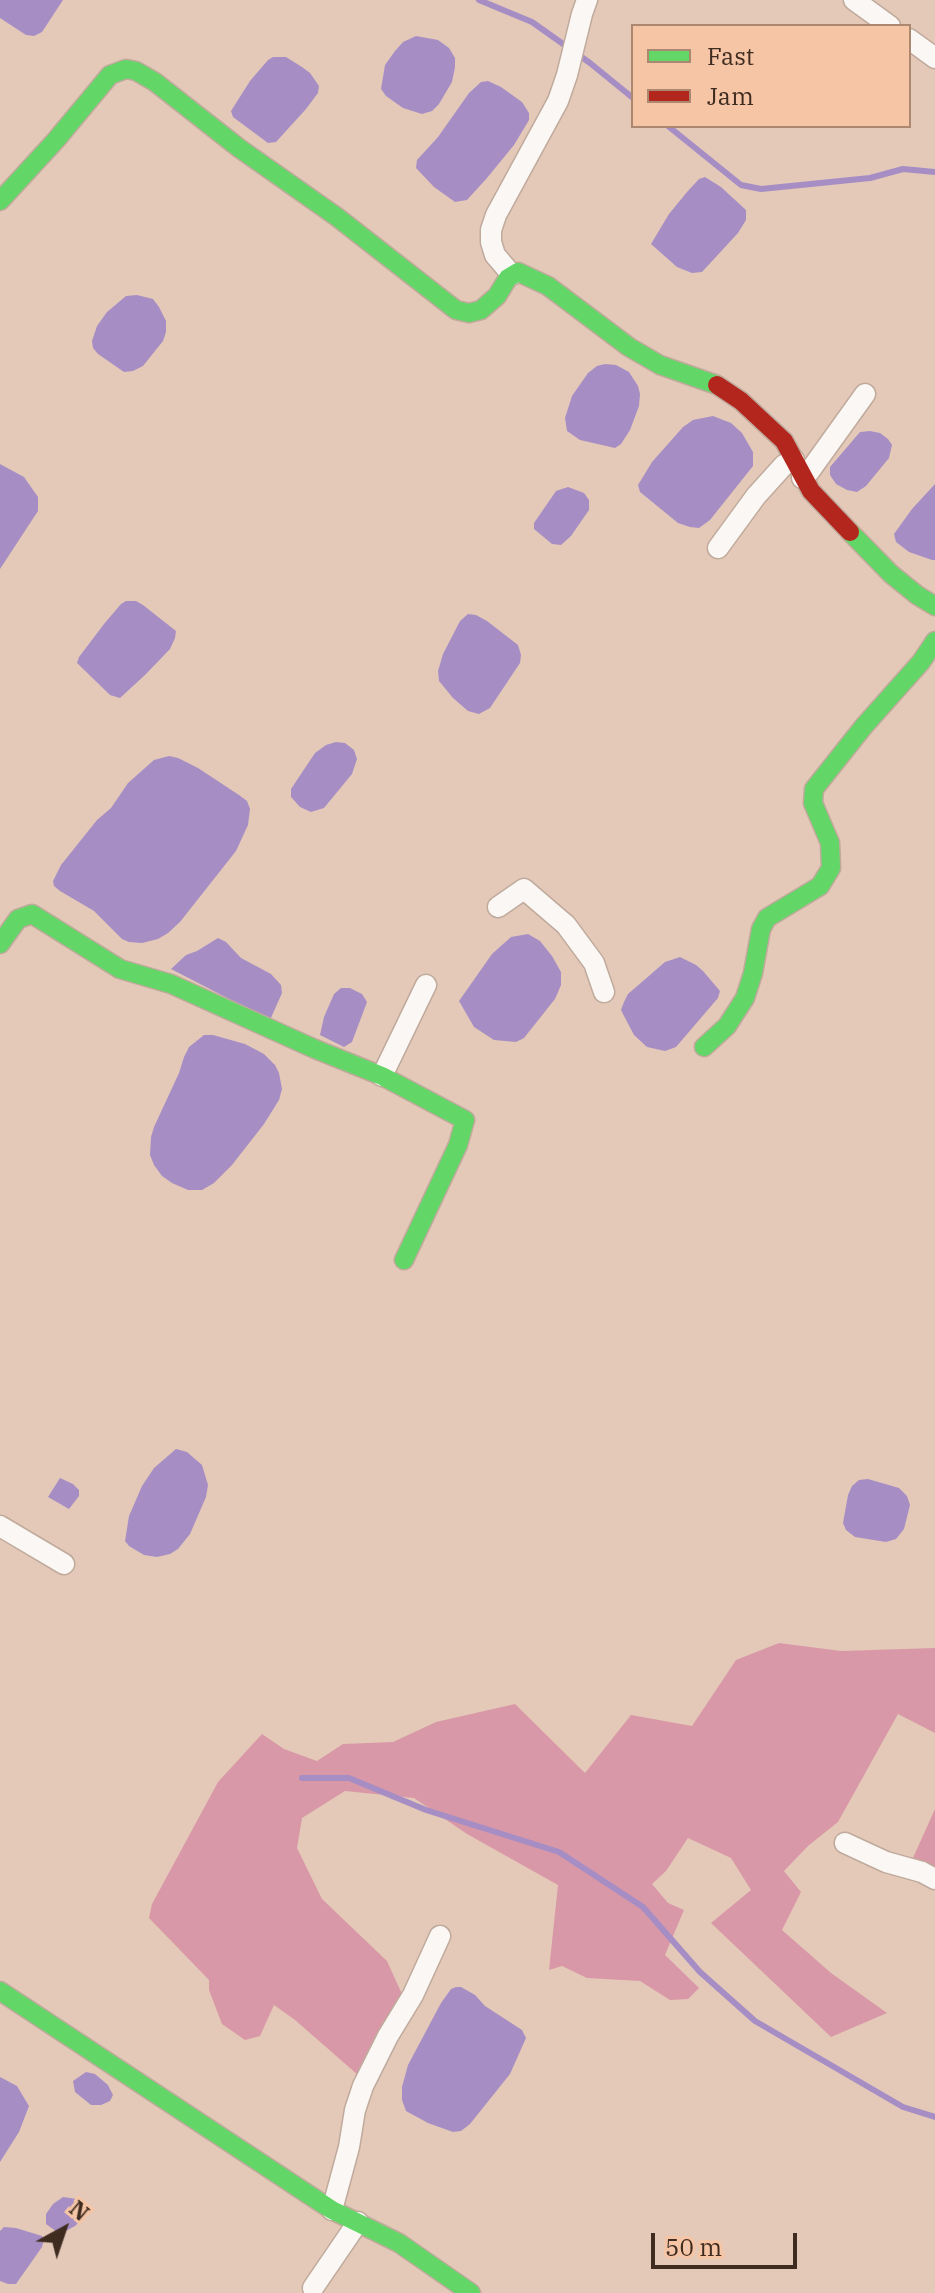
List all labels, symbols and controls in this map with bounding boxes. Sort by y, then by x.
legend [631,24,911,128]
text: Fast [707,40,754,72]
text: Jam [707,80,754,112]
north arrow [24,2189,104,2269]
text: N [64,2194,96,2227]
scale bar [655,2217,801,2267]
text: 50 m [665,2231,722,2263]

